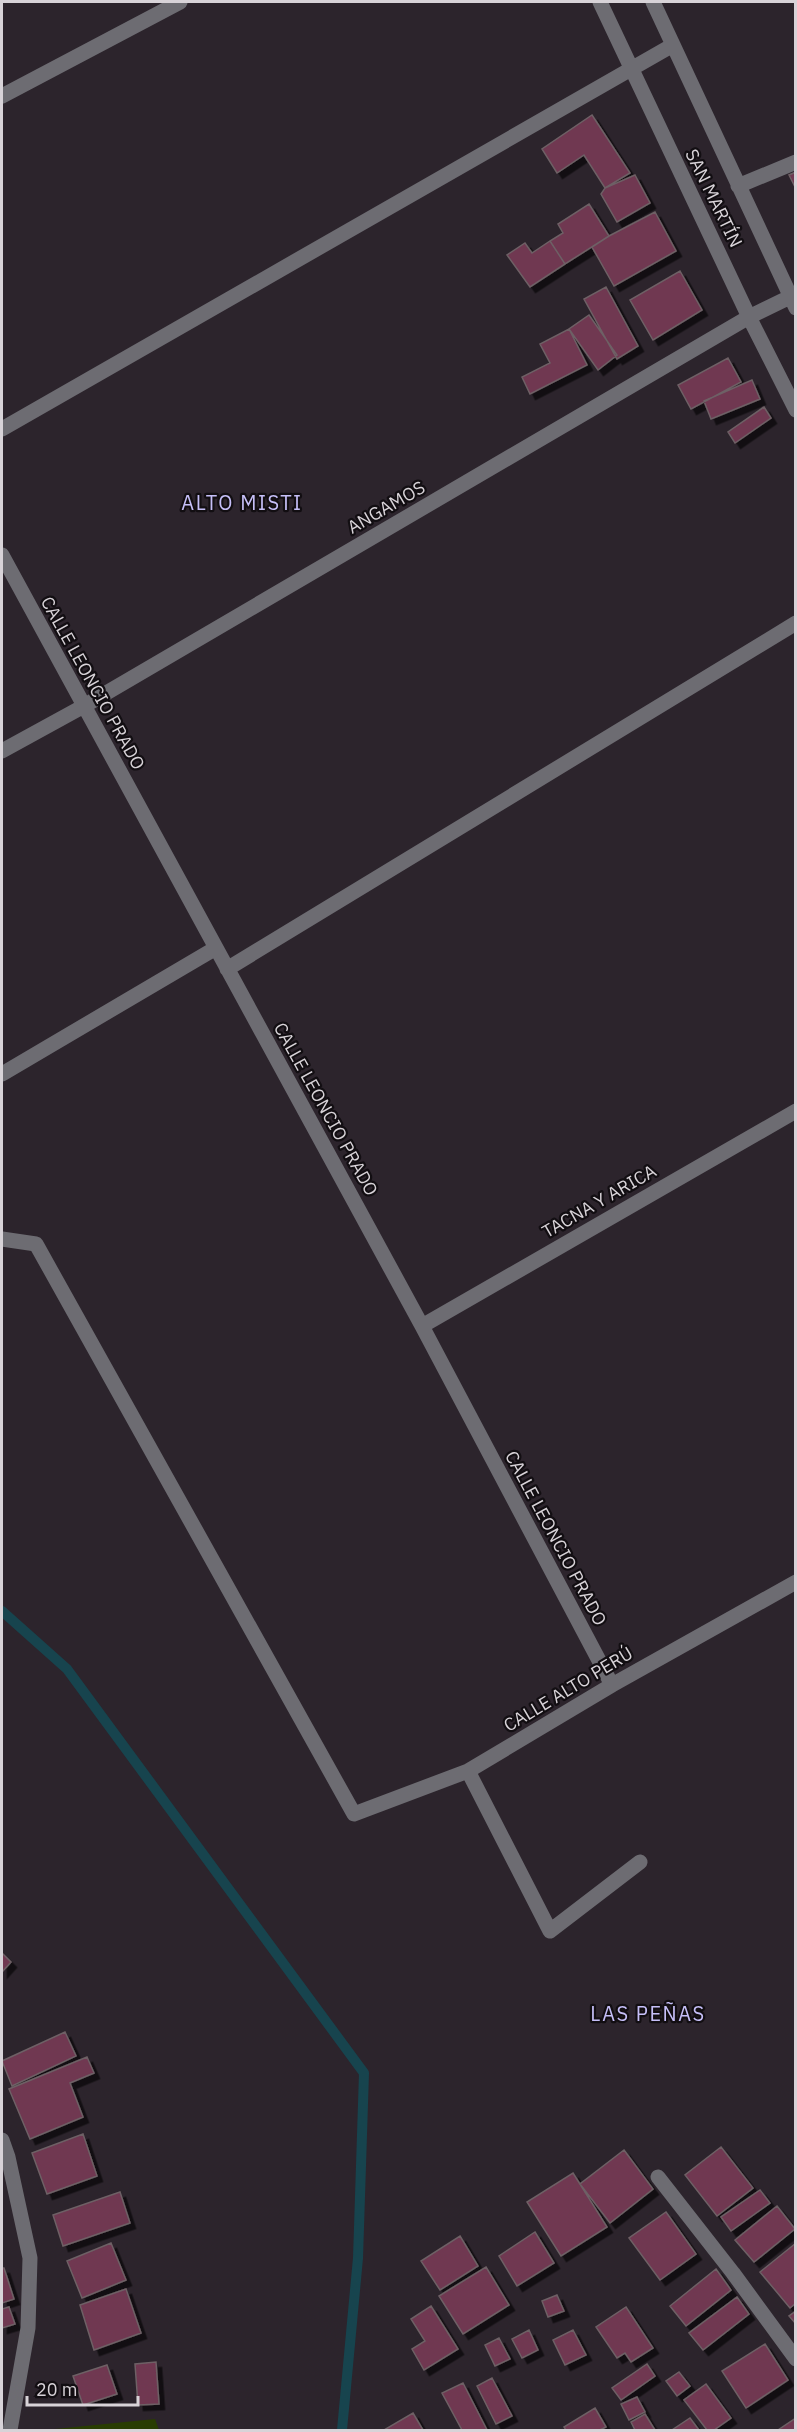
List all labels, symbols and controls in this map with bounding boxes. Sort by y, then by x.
street label: SAN MARTÍN [680,145,748,251]
street label: ANGAMOS [343,476,429,538]
district label: ALTO MISTI [181,489,303,516]
street label: CALLE LEONCIO PRADO [36,592,150,774]
street label: CALLE LEONCIO PRADO [269,1018,383,1200]
street label: TACNA Y ARICA [538,1159,661,1243]
street label: CALLE LEONCIO PRADO [500,1447,612,1629]
street label: CALLE ALTO PERÚ [499,1641,637,1737]
district label: LAS PEÑAS [590,2000,706,2027]
scale bar [27,2369,138,2407]
text: 20 m [36,2378,78,2401]

